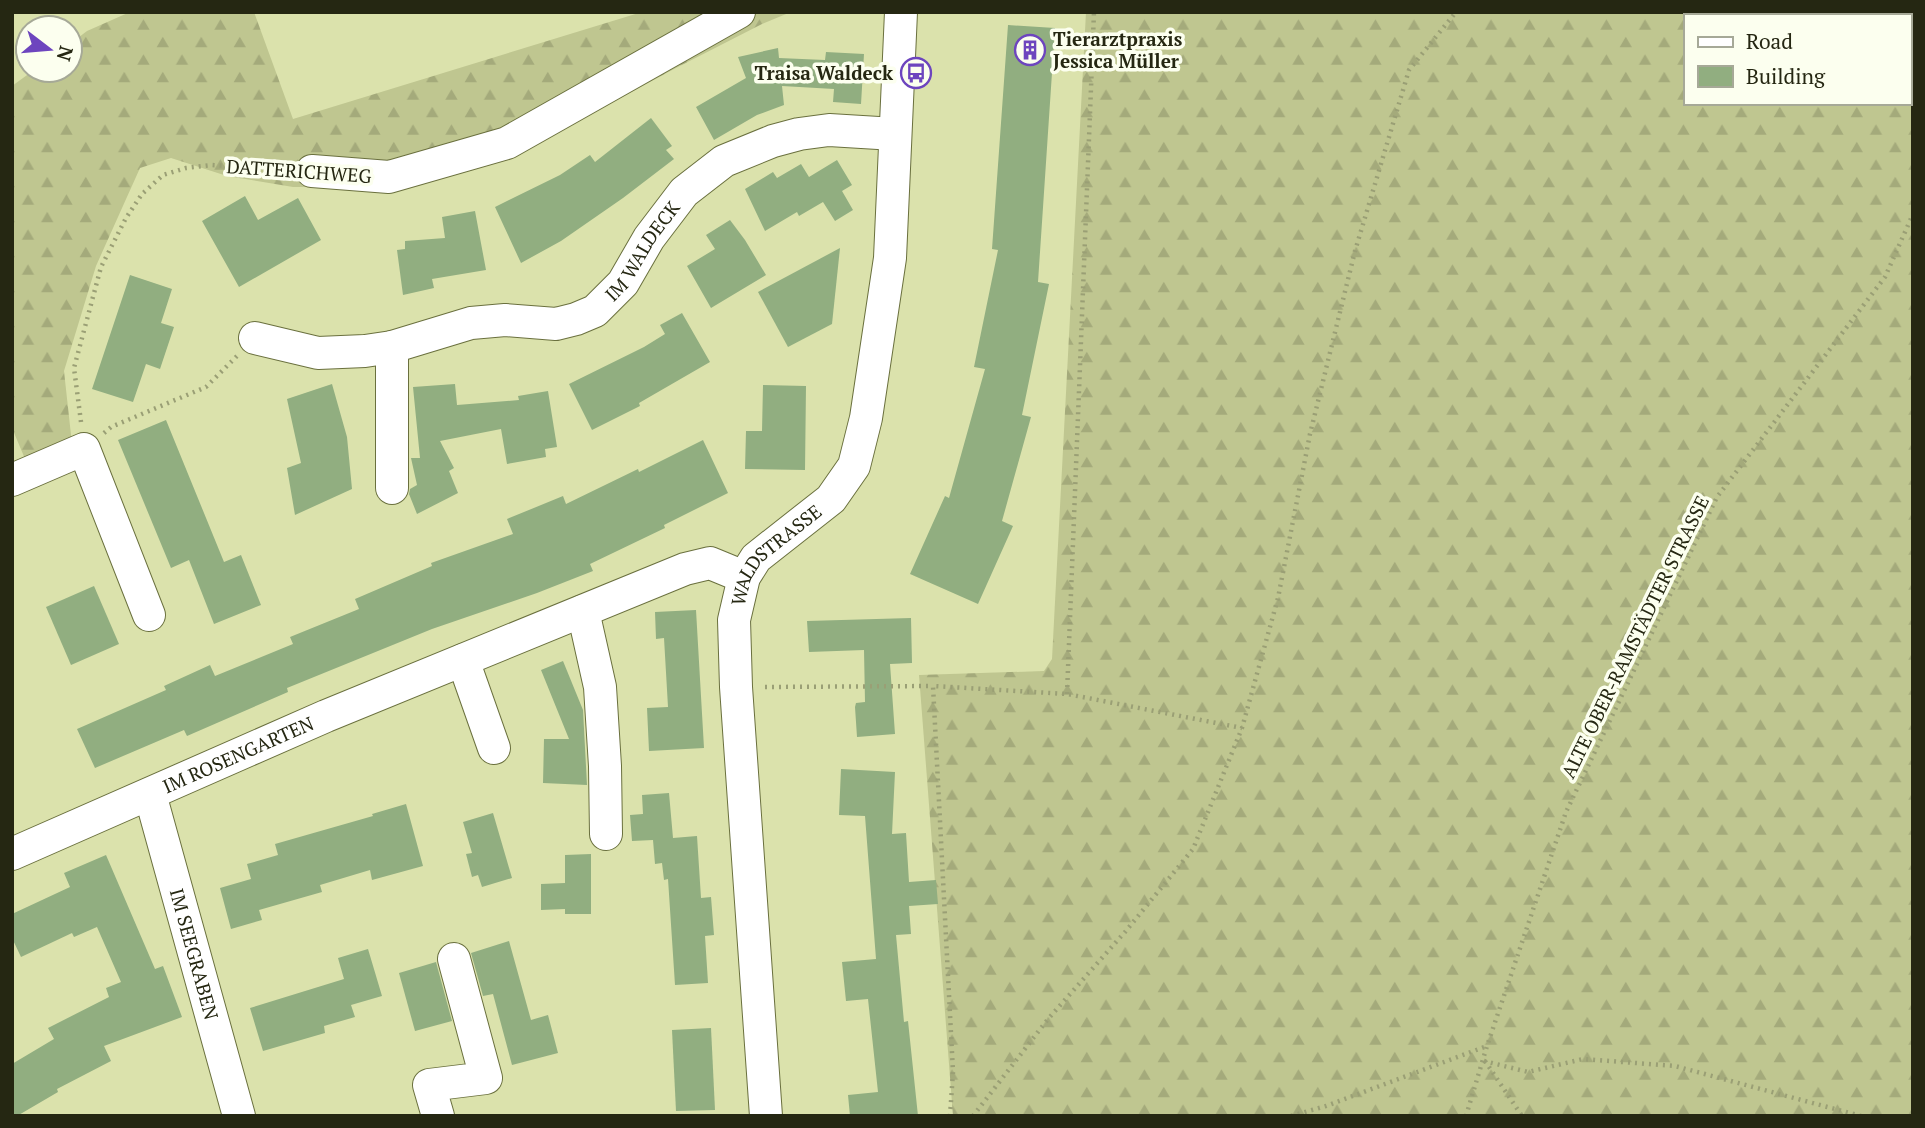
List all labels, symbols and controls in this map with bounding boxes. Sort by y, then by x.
north arrow [14,14,84,84]
legend [1684,14,1911,105]
place label: Tierarztpraxis Jessica Müller [1053,26,1183,73]
text: Road [1746,27,1793,55]
building icon: Tierarztpraxis Jessica Müller [1013,33,1047,67]
text: N [52,43,80,65]
bus stop icon: Traisa Waldeck [899,56,933,90]
place label: Traisa Waldeck [754,60,894,85]
text: Building [1746,62,1826,90]
street label: DATTERICHWEG [226,153,372,188]
street label: IM WALDECK [599,195,685,306]
street label: ALTE OBER-RAMSTÄDTER STRASSE [1555,491,1714,782]
street label: WALDSTRASSE [725,498,826,608]
street label: IM ROSENGARTEN [158,710,317,798]
street label: IM SEEGRABEN [165,885,225,1022]

